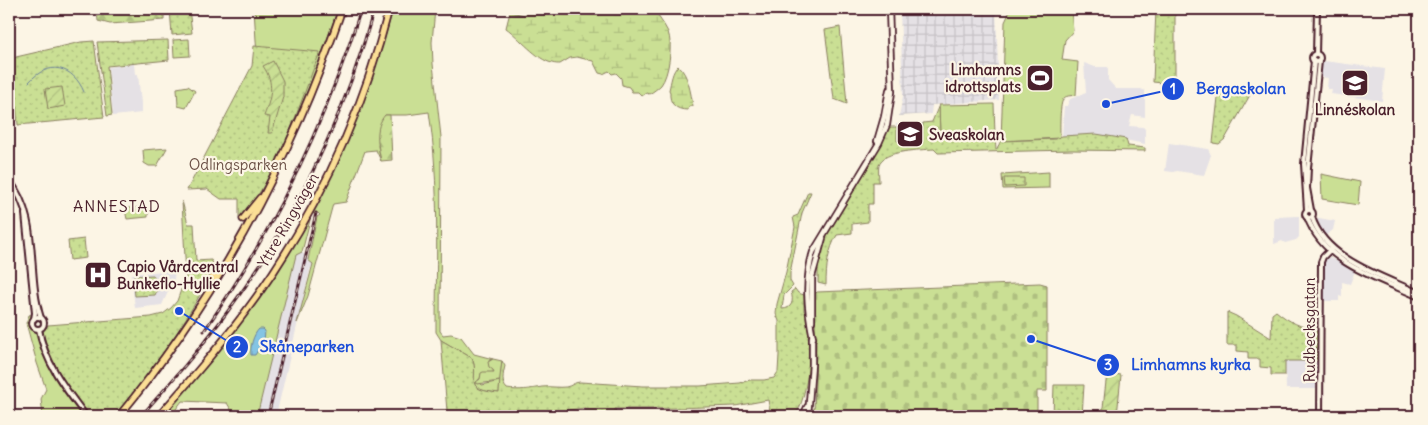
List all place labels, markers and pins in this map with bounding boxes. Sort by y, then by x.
place label: Limhamns idrottsplats [945,60,1021,97]
sports icon: Limhamns idrottsplats [1025,63,1055,93]
school or university icon: Linnéskolan [1340,68,1370,98]
callout: Bergaskolan [1161,73,1296,104]
place label: Linnéskolan [1315,100,1396,119]
school or university icon: Sveaskolan [895,119,925,149]
place label: Sveaskolan [929,125,1005,144]
place label: Capio Vårdcentral Bunkeflo-Hyllie [117,257,238,294]
hospital icon: Capio Vårdcentral Bunkeflo-Hyllie [83,260,113,290]
callout: Skåneparken [225,331,365,362]
callout: Limhamns kyrka [1096,349,1261,380]

